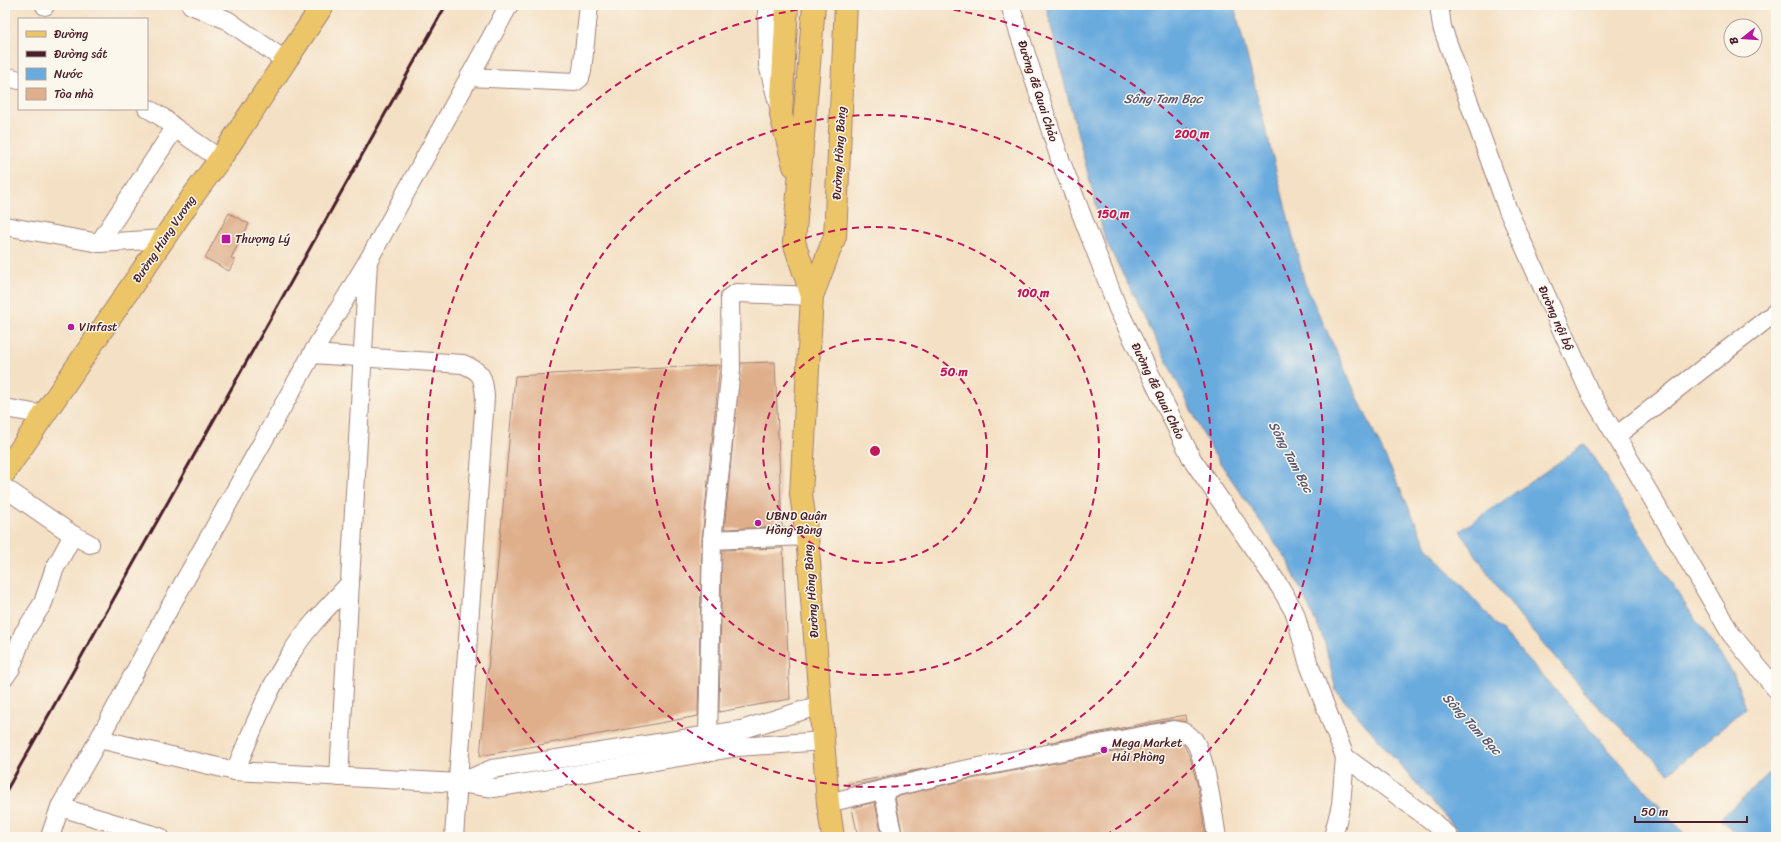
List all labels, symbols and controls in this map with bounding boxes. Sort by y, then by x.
legend [18,18,148,110]
north arrow [1723,18,1763,58]
text: Đường [54,23,88,45]
text: B [1724,35,1744,47]
street label: Đường đê Quai Chảo [1011,37,1065,145]
text: Đường sắt [54,43,108,65]
text: Nước [54,63,83,85]
text: Tòa nhà [54,83,94,105]
water label: Sông Tam Bạc [1124,87,1204,110]
street label: Đường Hồng Bàng [826,106,852,200]
text: 200 m [1174,123,1210,145]
street label: Đường Hùng Vương [126,190,202,288]
text: 150 m [1097,203,1130,225]
place label: Thượng Lý [235,228,291,250]
marker: Thượng Lý [220,233,232,245]
text: 100 m [1017,282,1050,304]
street label: Đường nội bộ [1532,282,1580,355]
place label: Vinfast [79,316,117,338]
marker: Vinfast [66,322,76,332]
street label: Đường đê Quai Chảo [1125,339,1191,443]
text: 50 m [940,361,968,383]
water label: Sông Tam Bạc [1262,417,1320,498]
centre of rings [868,444,882,458]
place label: UBND Quận Hồng Bàng [766,505,827,541]
marker: UBND Quận Hồng Bàng [753,518,763,528]
street label: Đường Hồng Bàng [797,543,825,639]
water label: Sông Tam Bạc [1437,687,1508,762]
place label: Mega Market Hải Phòng [1112,732,1182,768]
marker: Mega Market Hải Phòng [1099,745,1109,755]
scale bar [1635,798,1747,824]
text: 50 m [1641,801,1668,823]

